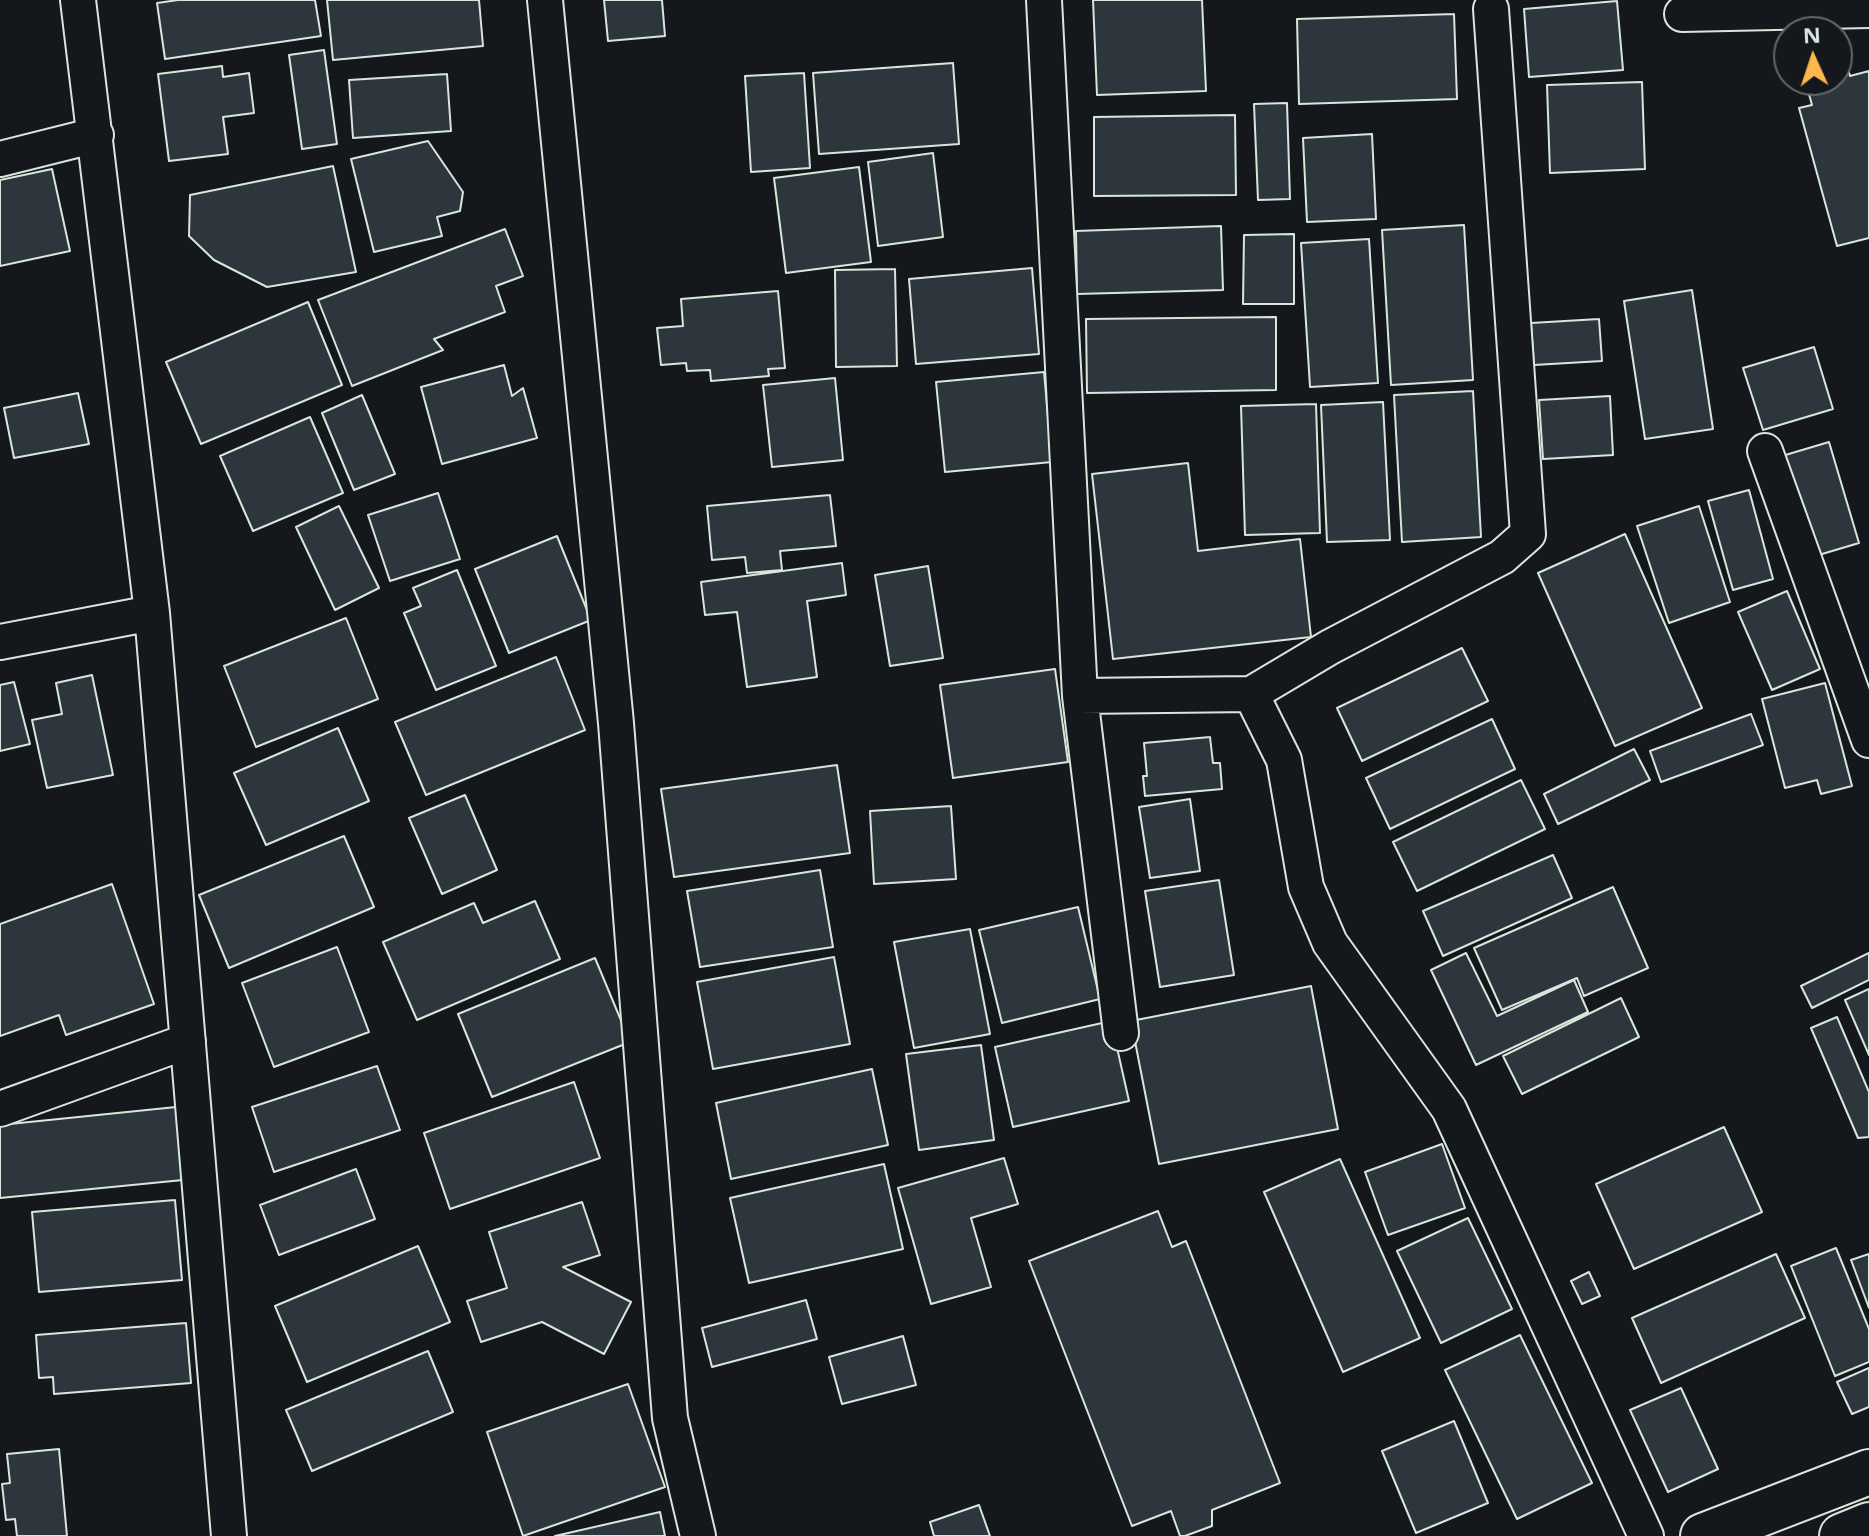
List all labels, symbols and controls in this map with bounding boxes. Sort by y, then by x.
north arrow [1773,16,1853,96]
text: N [1802,19,1822,49]

